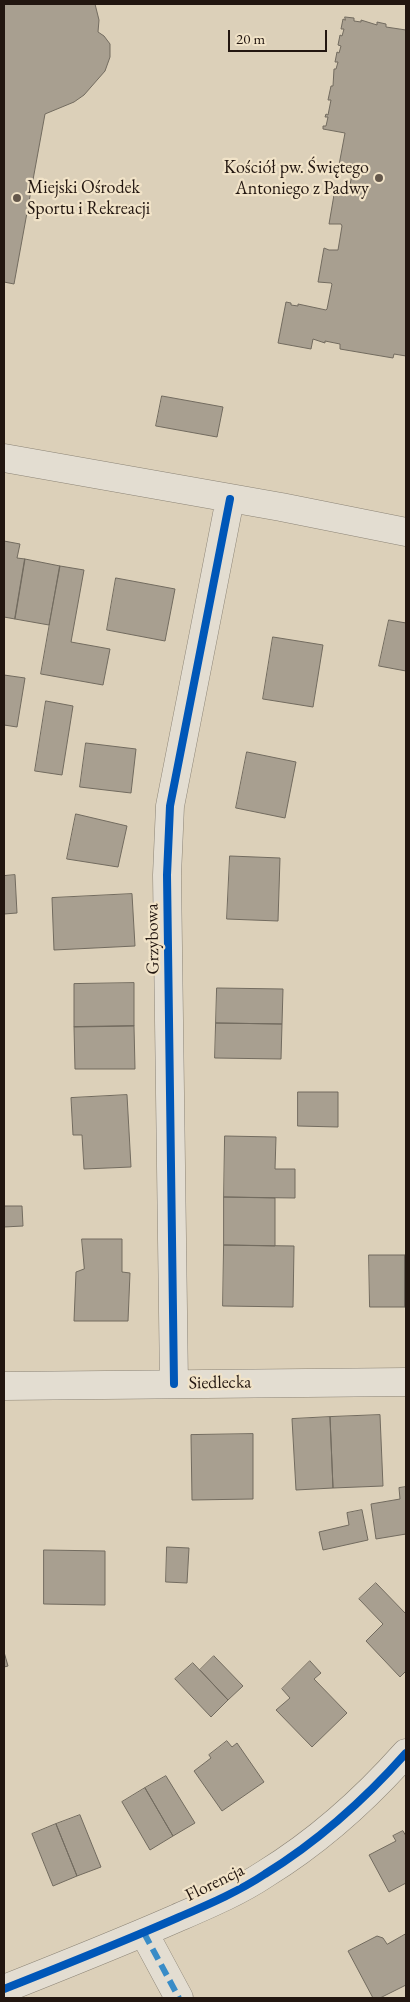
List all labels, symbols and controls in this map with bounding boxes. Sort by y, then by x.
scale bar [230,20,329,52]
text: 20 m [236,29,265,48]
place label: Kościół pw. Świętego Antoniego z Padwy [224,157,369,200]
marker: Kościół pw. Świętego Antoniego z Padwy [373,172,385,184]
place label: Miejski Ośrodek Sportu i Rekreacji [27,177,150,220]
marker: Miejski Ośrodek Sportu i Rekreacji [11,192,23,204]
street label: Grzybowa [142,903,164,975]
street label: Siedlecka [188,1372,252,1394]
street label: Florencja [182,1859,248,1907]

